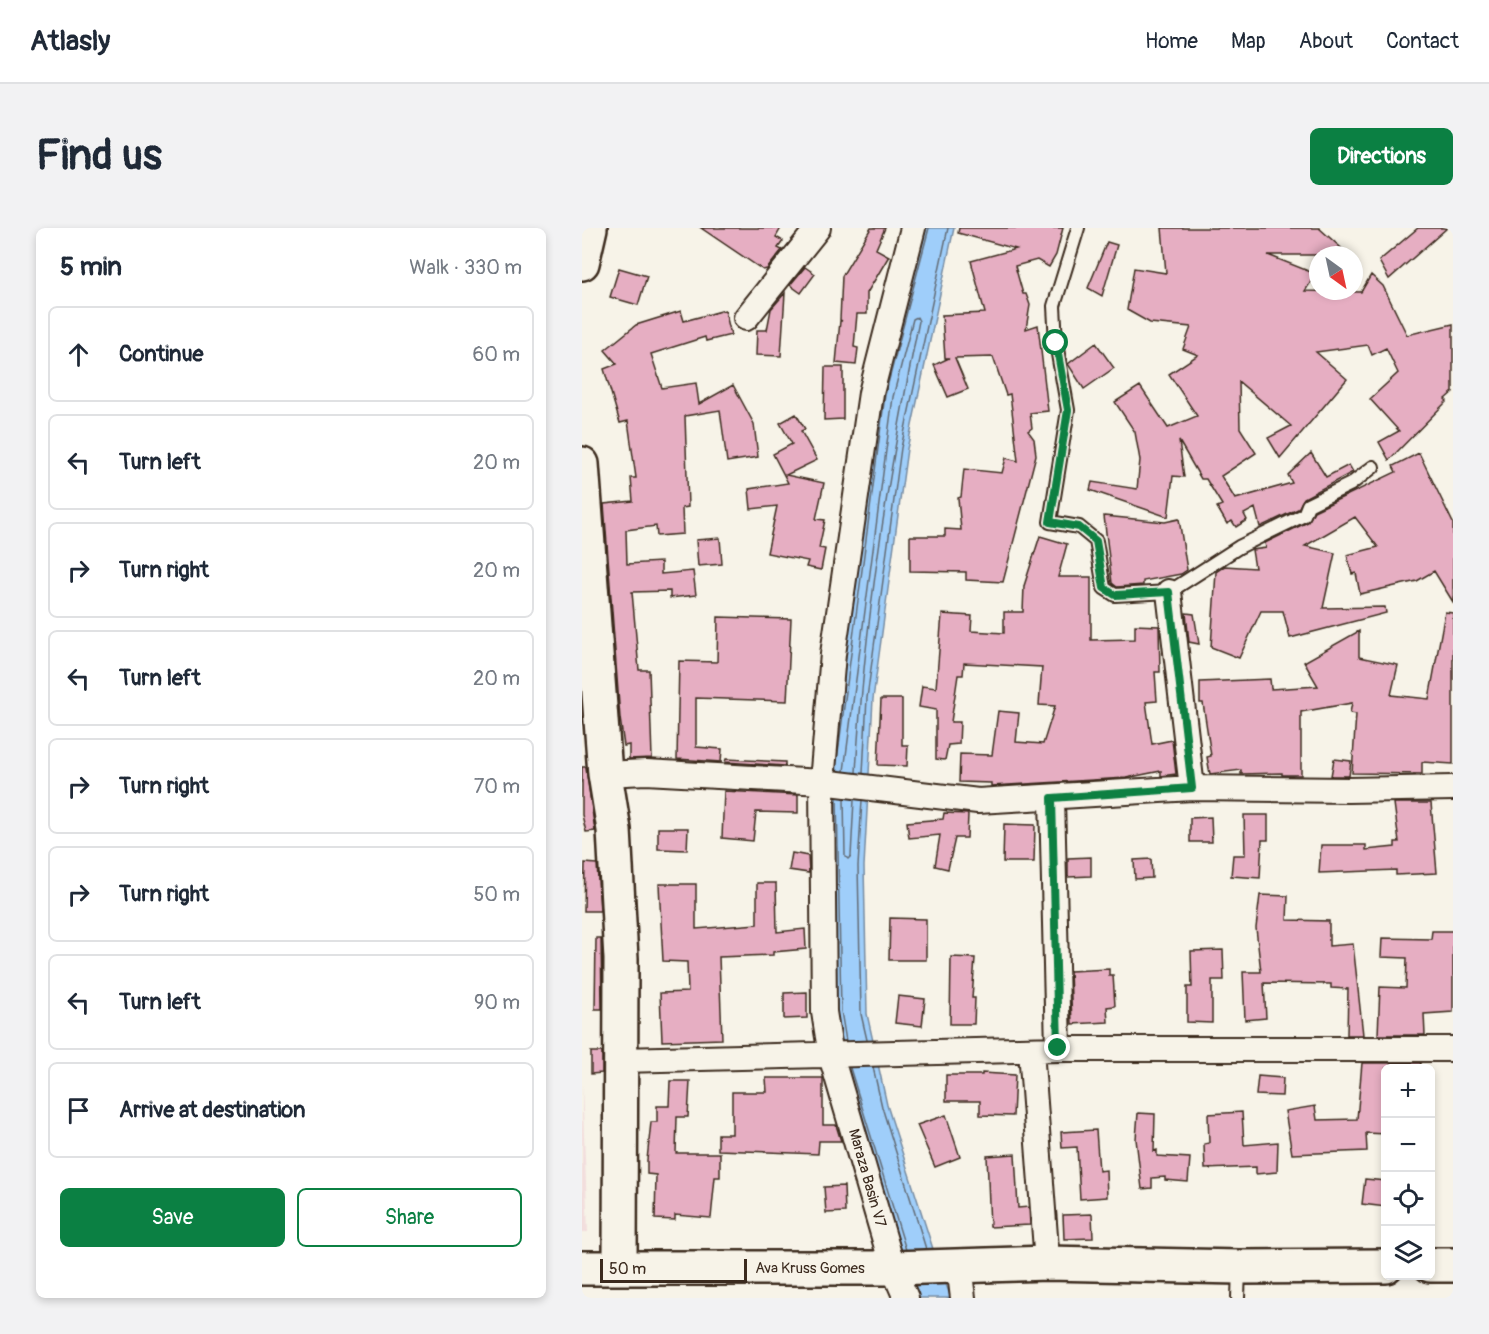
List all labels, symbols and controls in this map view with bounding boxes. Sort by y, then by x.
text: Atlasly [30,24,110,59]
text: Home [1145,28,1198,55]
text: Map [1231,28,1266,55]
text: About [1299,28,1353,55]
text: Contact [1386,28,1459,55]
button: Directions [1310,128,1453,185]
text: Find us [36,130,162,182]
north arrow [1309,246,1363,300]
text: 5 min [60,251,122,283]
text: Walk · 330 m [409,255,522,280]
route start [1042,329,1068,355]
icon: ahead [62,338,95,371]
text: Continue [119,340,203,368]
text: 60 m [473,342,520,367]
icon: left [62,446,95,479]
text: Turn left [119,448,201,476]
text: 20 m [473,450,520,475]
icon: right [62,554,95,587]
text: Turn right [119,556,209,584]
text: 20 m [473,558,520,583]
icon: left [62,662,95,695]
text: Turn left [119,664,201,692]
text: 20 m [473,666,520,691]
icon: right [62,770,95,803]
text: Turn right [119,772,209,800]
text: 70 m [474,774,520,799]
icon: right [62,878,95,911]
text: Turn right [119,880,209,908]
text: 50 m [473,882,520,907]
icon: left [62,986,95,1019]
text: Turn left [119,988,201,1016]
text: 90 m [474,990,520,1015]
route end [1044,1034,1070,1060]
map controls [1381,1064,1435,1280]
button: + [1381,1064,1435,1118]
icon: arrive [62,1094,95,1127]
text: Arrive at destination [119,1096,305,1124]
button: − [1381,1118,1435,1172]
street label: Maraza Basin V7 [844,1127,890,1229]
button: locate [1381,1172,1435,1226]
button: Save [60,1188,285,1247]
button: Share [297,1188,522,1247]
button: layers [1381,1226,1435,1280]
scale bar [600,1256,747,1284]
text: 50 m [609,1259,646,1279]
street label: Ava Kruss Gomes [755,1259,865,1278]

